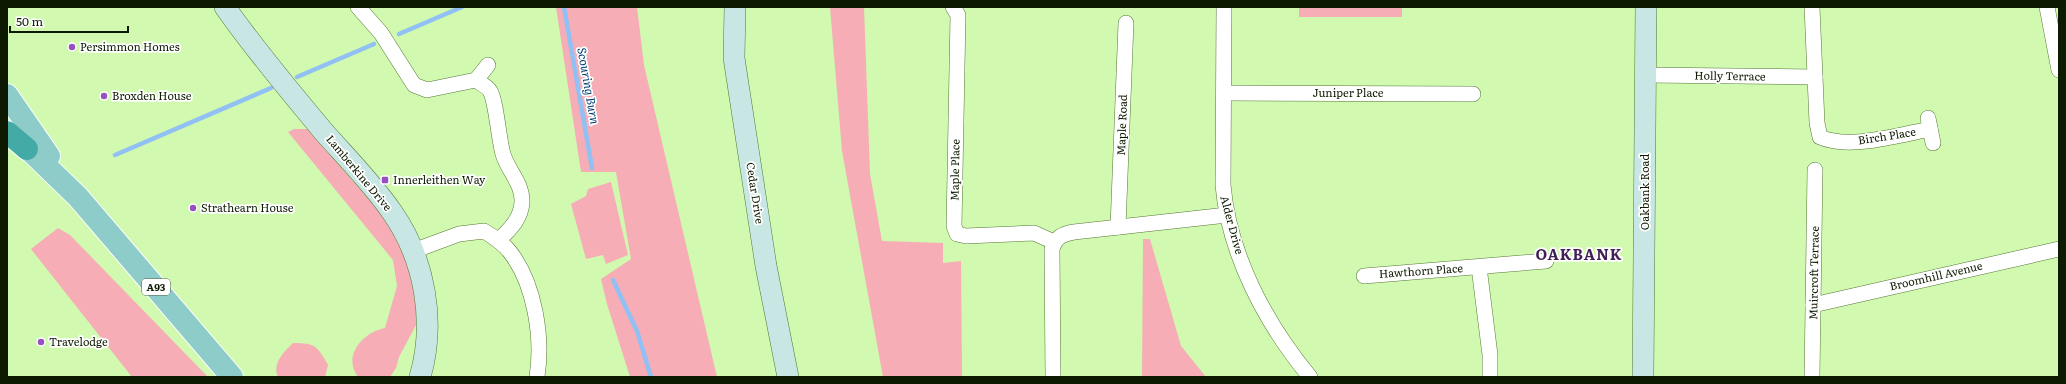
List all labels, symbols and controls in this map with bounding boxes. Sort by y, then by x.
scale bar [10,8,128,34]
text: 50 m [16,12,43,30]
place label: Persimmon Homes [80,38,180,54]
marker: Persimmon Homes [67,42,77,52]
water label: Scouring Burn [573,46,605,126]
street label: Holly Terrace [1694,66,1766,84]
street label: Juniper Place [1313,84,1384,100]
place label: Broxden House [112,87,192,103]
marker: Broxden House [99,91,109,101]
street label: Maple Road [1112,94,1130,156]
street label: Birch Place [1857,123,1917,147]
street label: Lamberkine Drive [323,131,397,214]
street label: Maple Place [945,139,963,201]
street label: Oakbank Road [1636,154,1652,230]
street label: Cedar Drive [743,161,769,225]
place label: Innerleithen Way [393,171,486,187]
marker: Innerleithen Way [380,175,390,185]
street label: Alder Drive [1217,194,1249,256]
place label: Strathearn House [201,199,294,215]
marker: Strathearn House [188,203,198,213]
street label: Muircroft Terrace [1804,226,1822,320]
district label: OAKBANK [1535,242,1623,265]
street label: Broomhill Avenue [1888,256,1984,294]
street label: Hawthorn Place [1378,259,1464,281]
road number: A93 [142,279,170,295]
place label: Travelodge [49,333,108,349]
marker: Travelodge [36,337,46,347]

